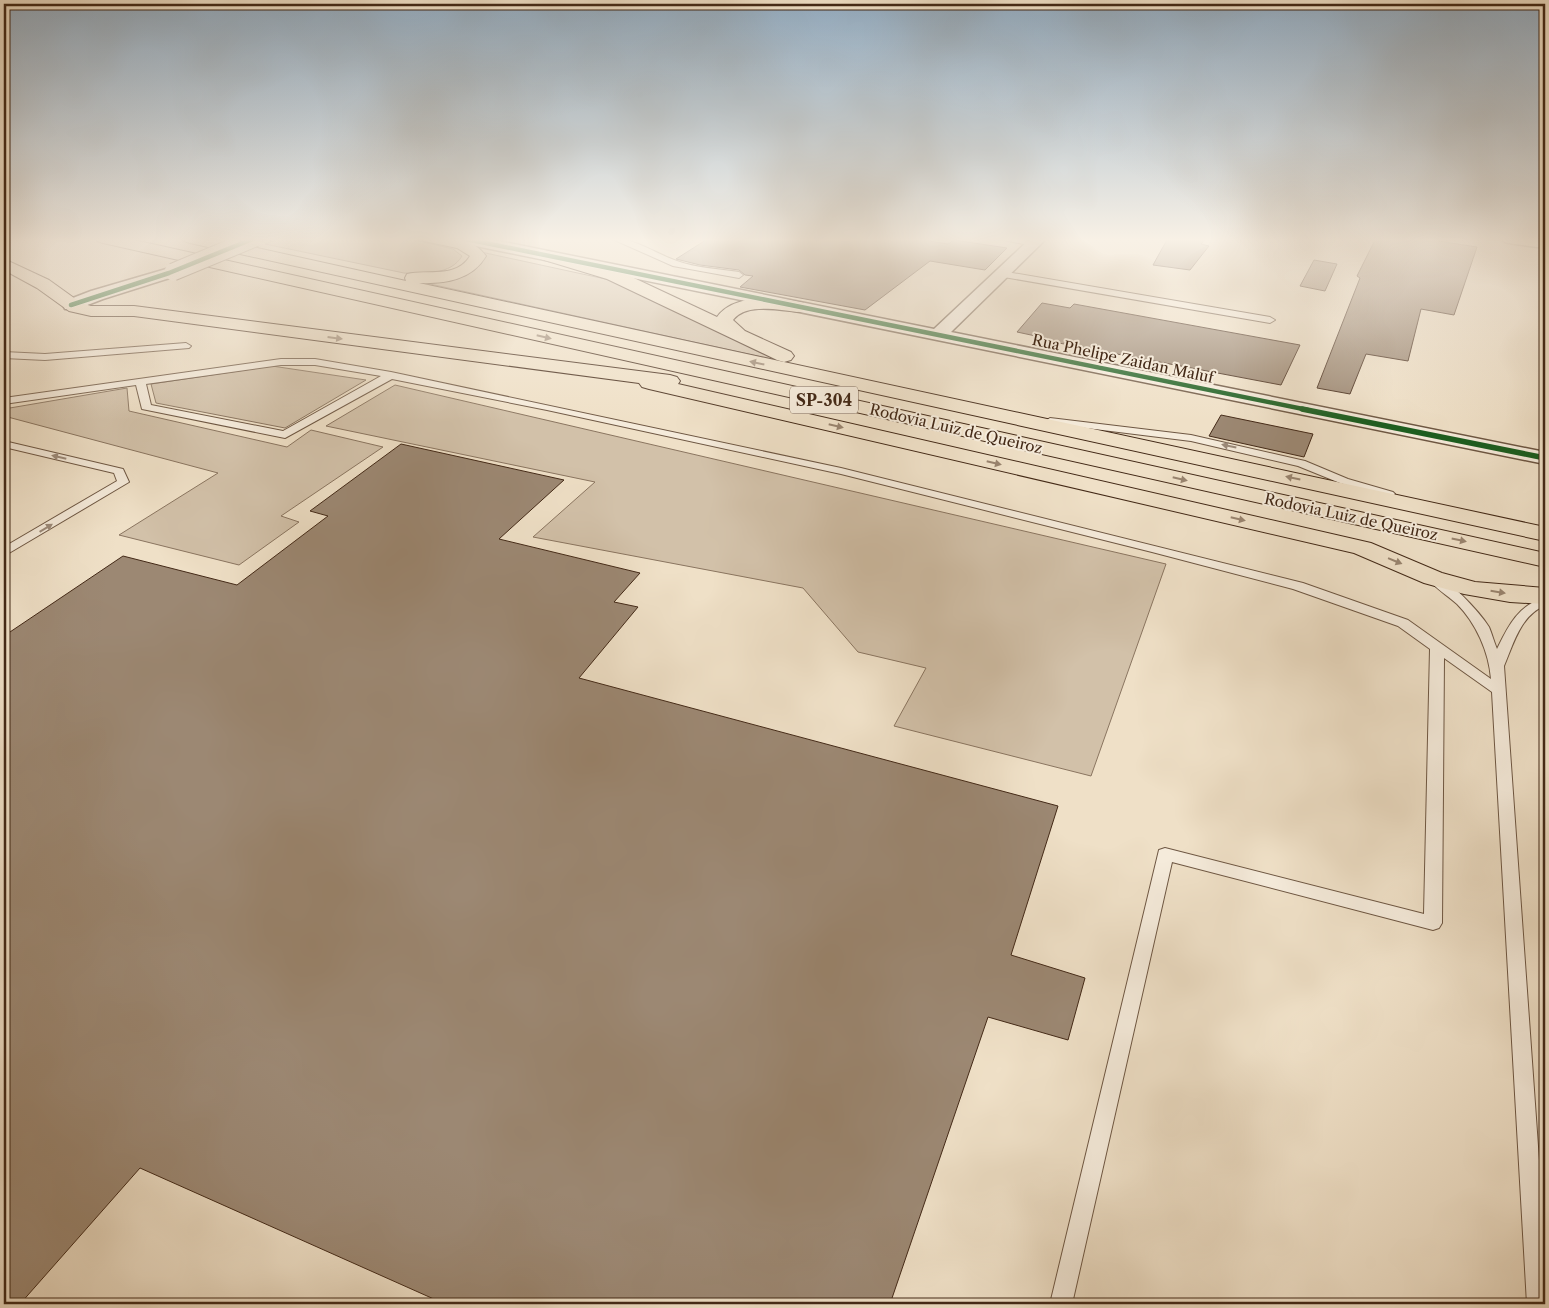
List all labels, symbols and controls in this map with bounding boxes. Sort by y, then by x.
street label: Rua Phelipe Zaidan Maluf [1030,330,1217,387]
one-way arrow [536,333,551,341]
one-way arrow [328,334,344,342]
one-way arrow [750,359,765,367]
road number: SP-304 [790,386,858,414]
street label: Rodovia Luiz de Queiroz [868,399,1045,458]
one-way arrow [829,422,844,430]
one-way arrow [1221,442,1236,450]
one-way arrow [52,453,67,461]
one-way arrow [987,459,1002,467]
one-way arrow [1285,474,1300,482]
one-way arrow [1173,475,1188,483]
street label: Rodovia Luiz de Queiroz [1263,489,1440,544]
one-way arrow [1231,515,1246,523]
one-way arrow [39,523,52,532]
one-way arrow [1451,536,1466,544]
one-way arrow [1388,557,1403,565]
one-way arrow [1490,589,1506,597]

